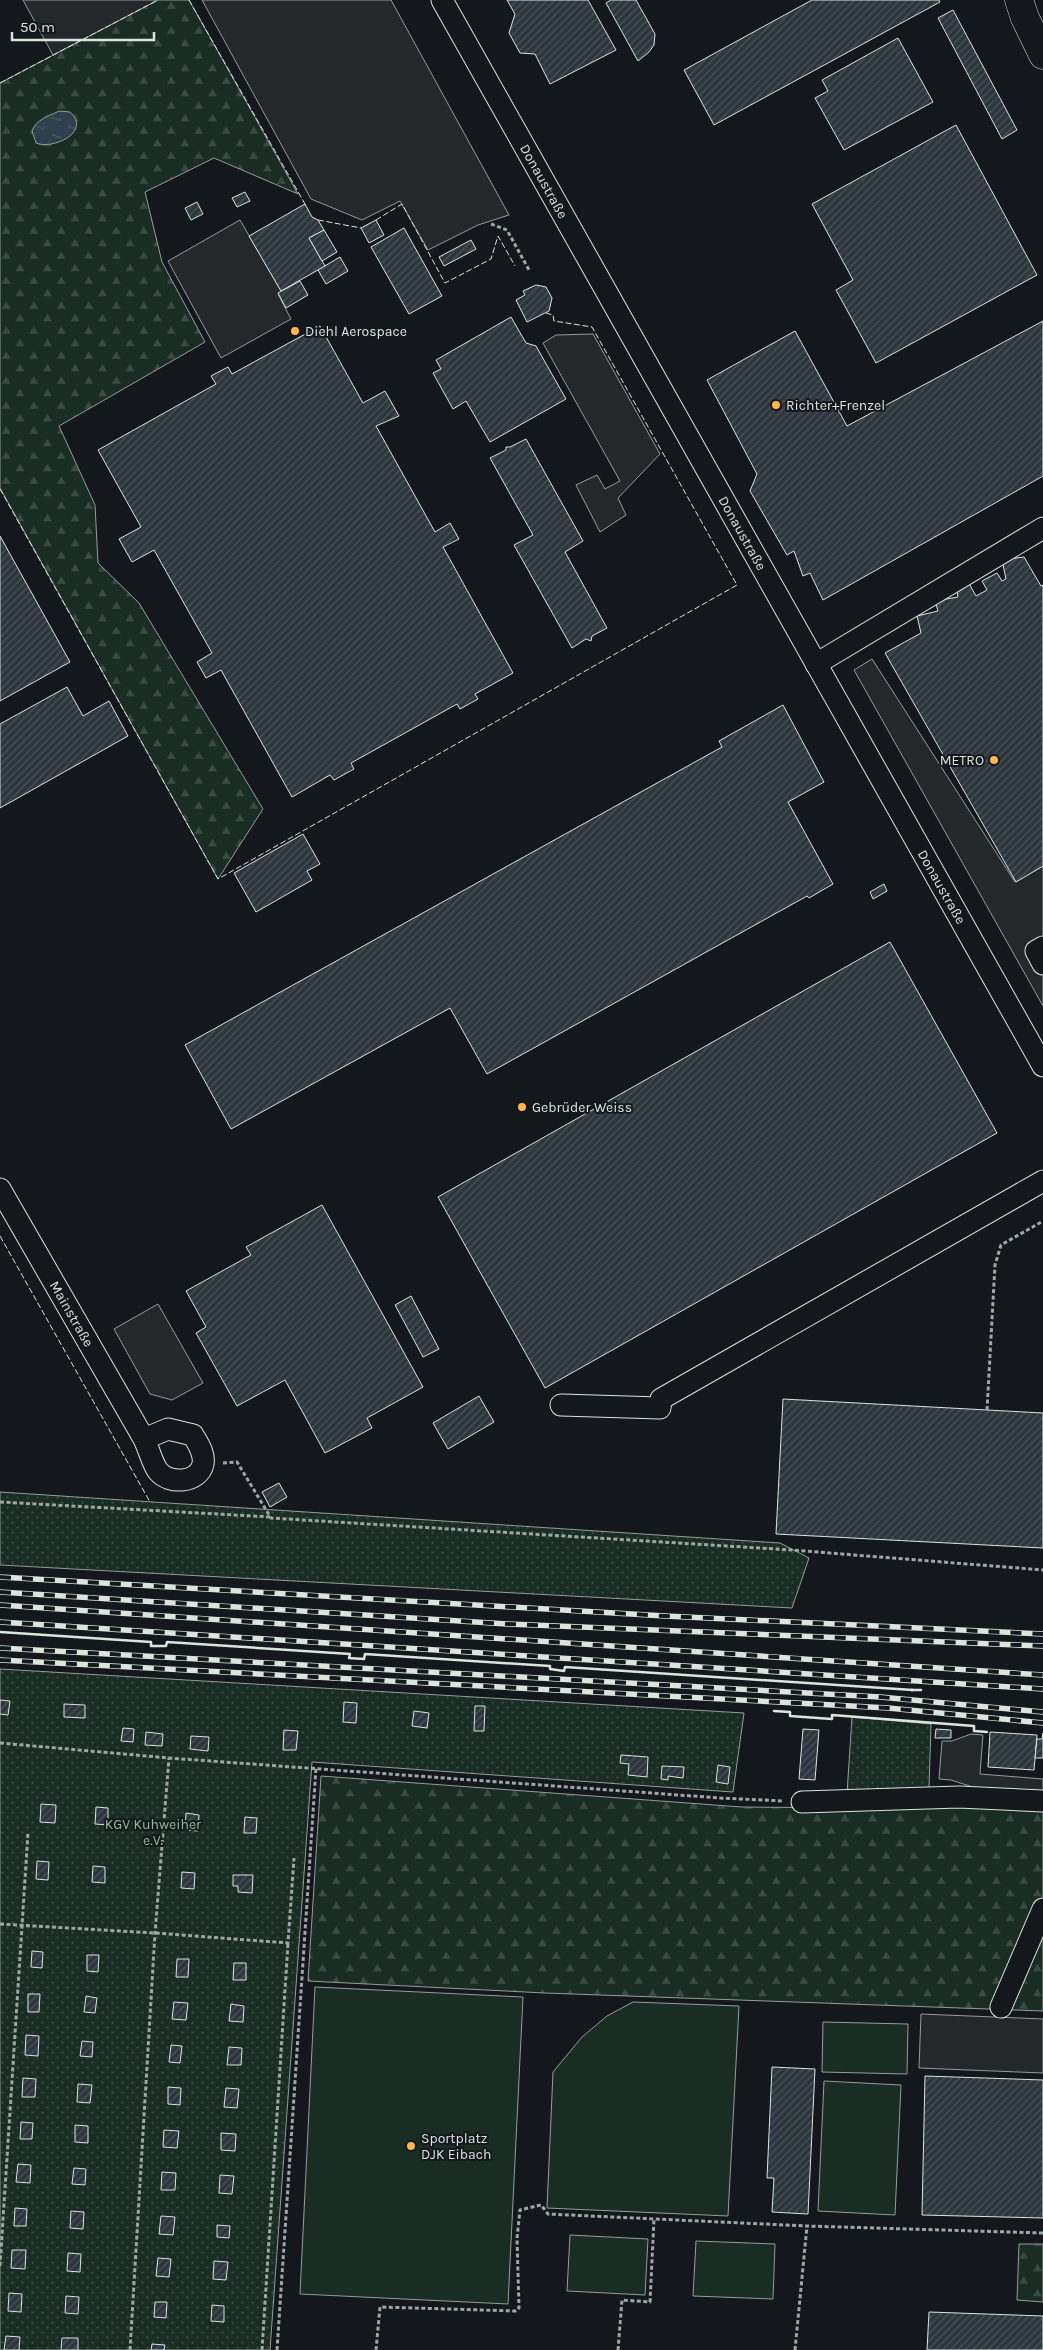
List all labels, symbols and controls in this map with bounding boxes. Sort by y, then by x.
scale bar [12,10,155,42]
text: 50 m [20,18,55,36]
street label: Donaustraße [516,141,572,221]
place label: Diehl Aerospace [305,323,407,340]
marker: Diehl Aerospace [289,325,301,337]
place label: Richter+Frenzel [786,397,885,414]
marker: Richter+Frenzel [770,399,782,411]
street label: Donaustraße [715,493,770,573]
place label: METRO [940,752,984,769]
marker: METRO [988,754,1000,766]
street label: Donaustraße [914,847,970,927]
place label: Gebrüder Weiss [532,1099,632,1116]
marker: Gebrüder Weiss [516,1101,528,1113]
street label: Mainstraße [46,1278,98,1350]
park label: KGV Kuhweiher e.V. [105,1816,202,1849]
place label: Sportplatz DJK Eibach [421,2130,491,2163]
marker: Sportplatz DJK Eibach [405,2140,417,2152]

